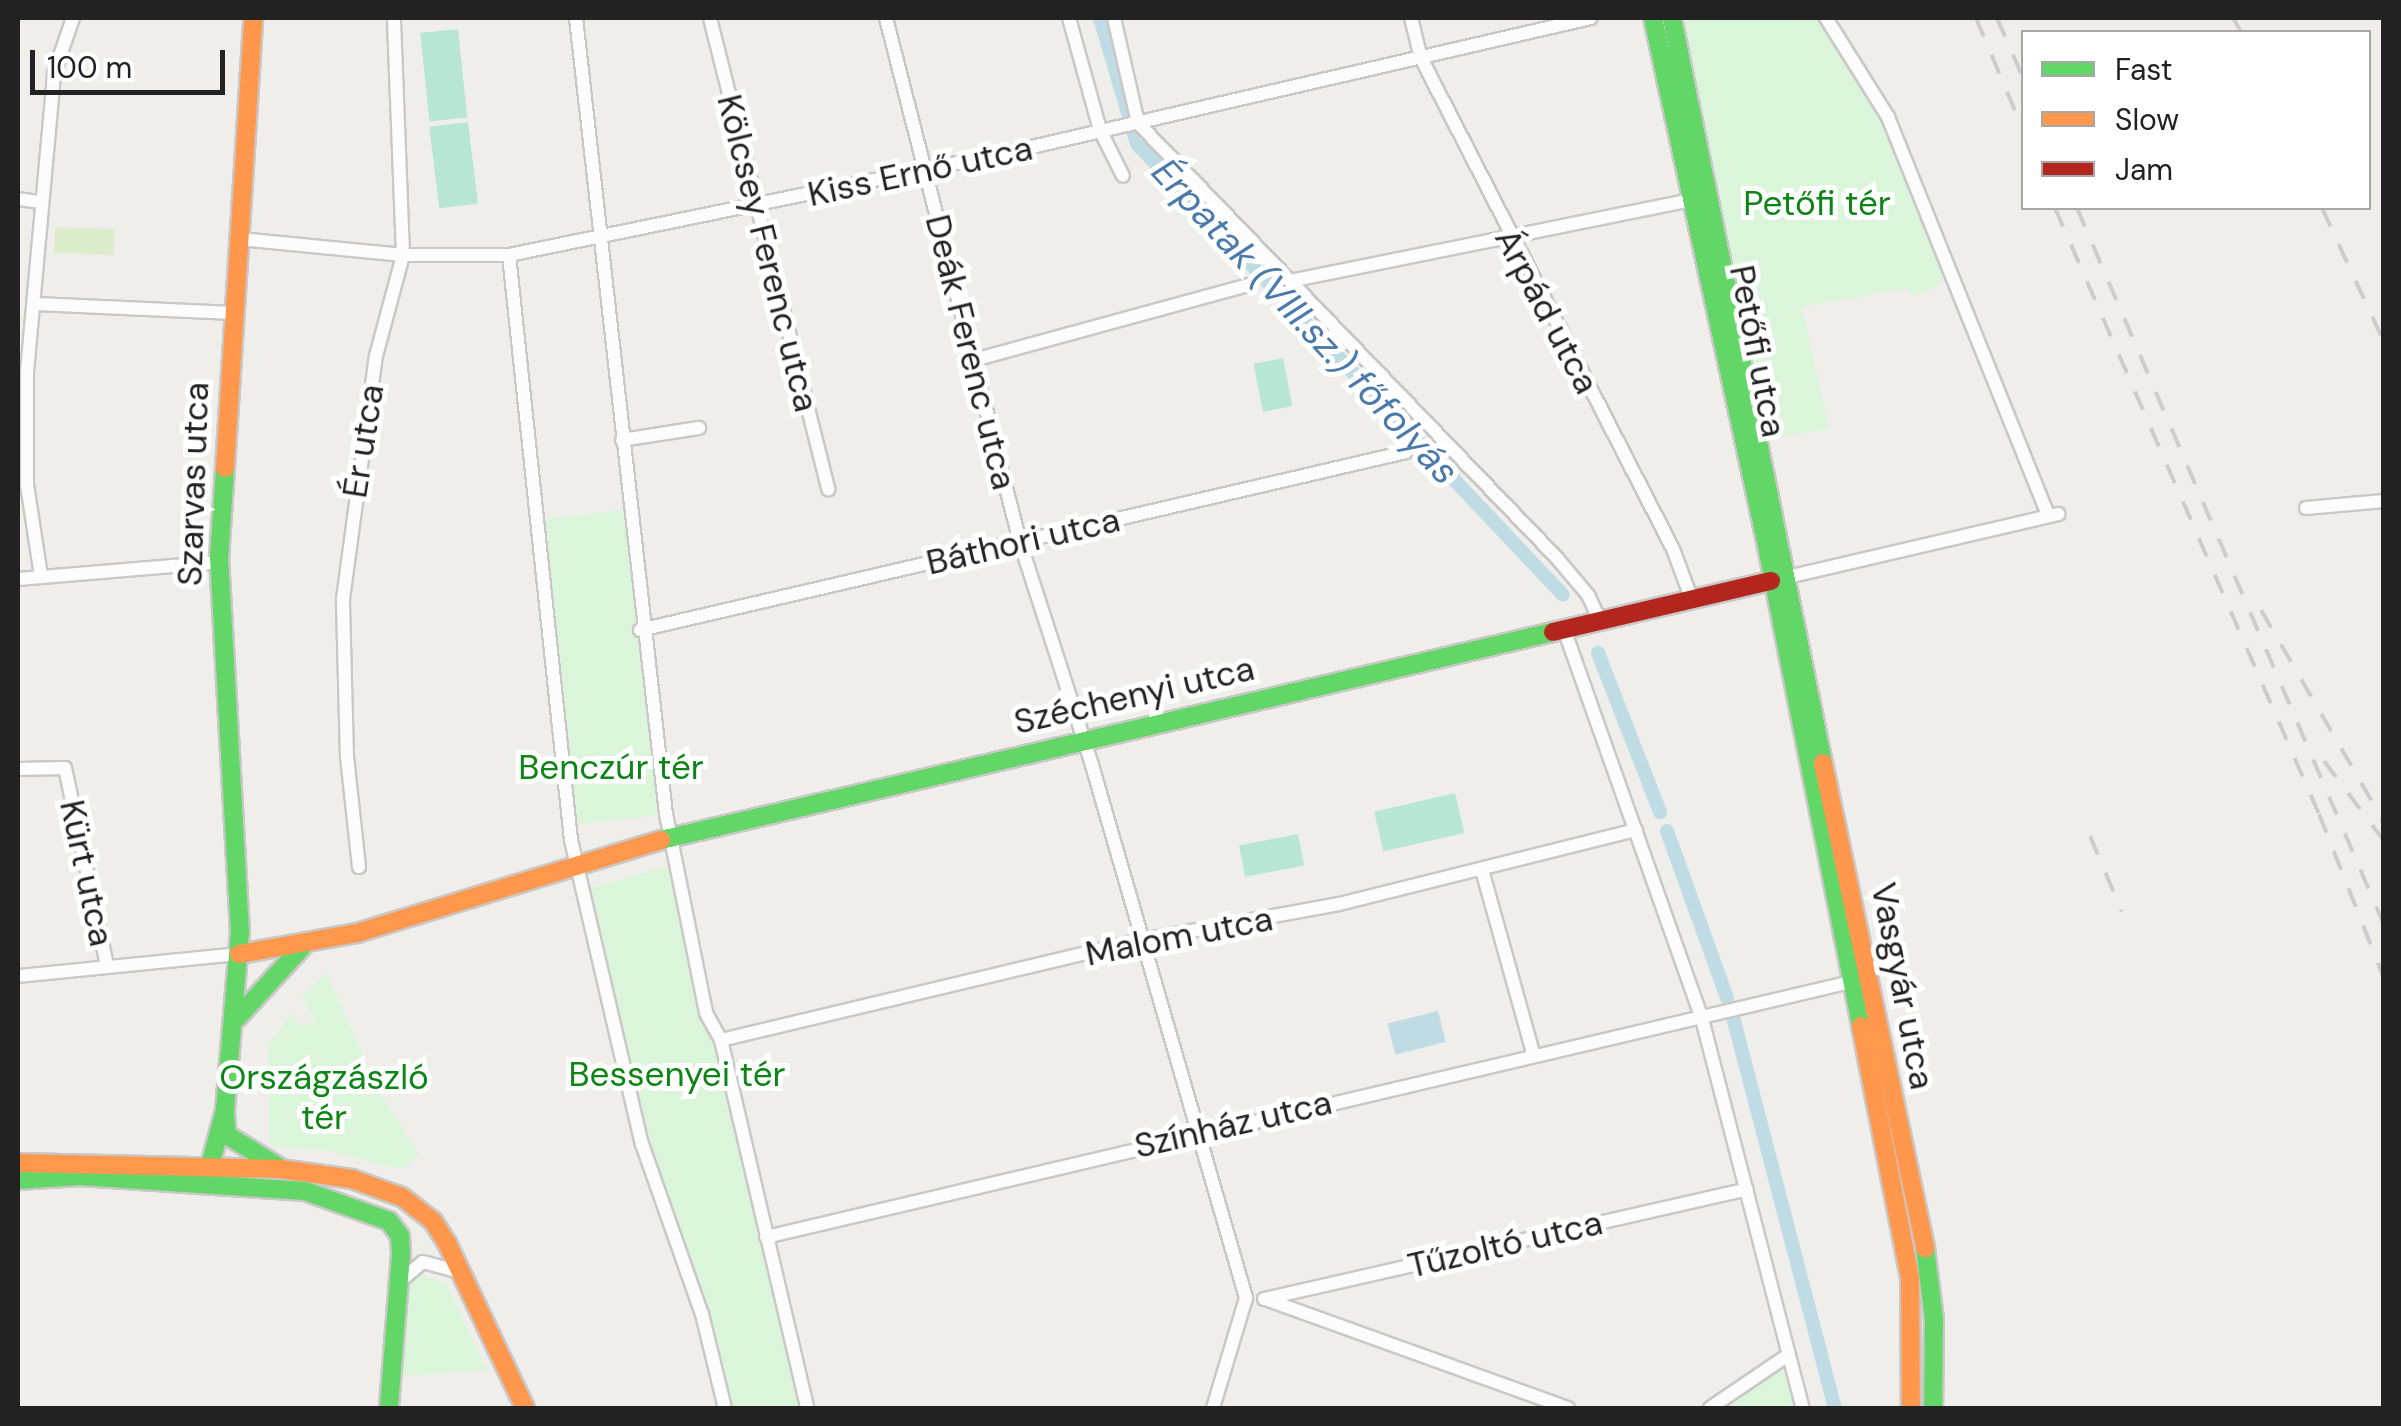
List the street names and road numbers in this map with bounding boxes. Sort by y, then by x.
street label: Kölcsey Ferenc utca [708,90,828,416]
street label: Kiss Ernő utca [804,127,1036,215]
street label: Deák Ferenc utca [917,210,1025,494]
street label: Árpád utca [1486,221,1608,401]
street label: Petőfi utca [1721,262,1795,440]
street label: Szarvas utca [168,381,218,587]
street label: Ér utca [333,381,393,501]
street label: Báthori utca [922,498,1124,584]
street label: Széchenyi utca [1010,647,1258,743]
street label: Kürt utca [51,796,123,950]
street label: Vasgyár utca [1862,879,1944,1093]
street label: Malom utca [1082,897,1276,975]
street label: Színház utca [1130,1081,1336,1167]
street label: Tűzoltó utca [1404,1201,1606,1287]

